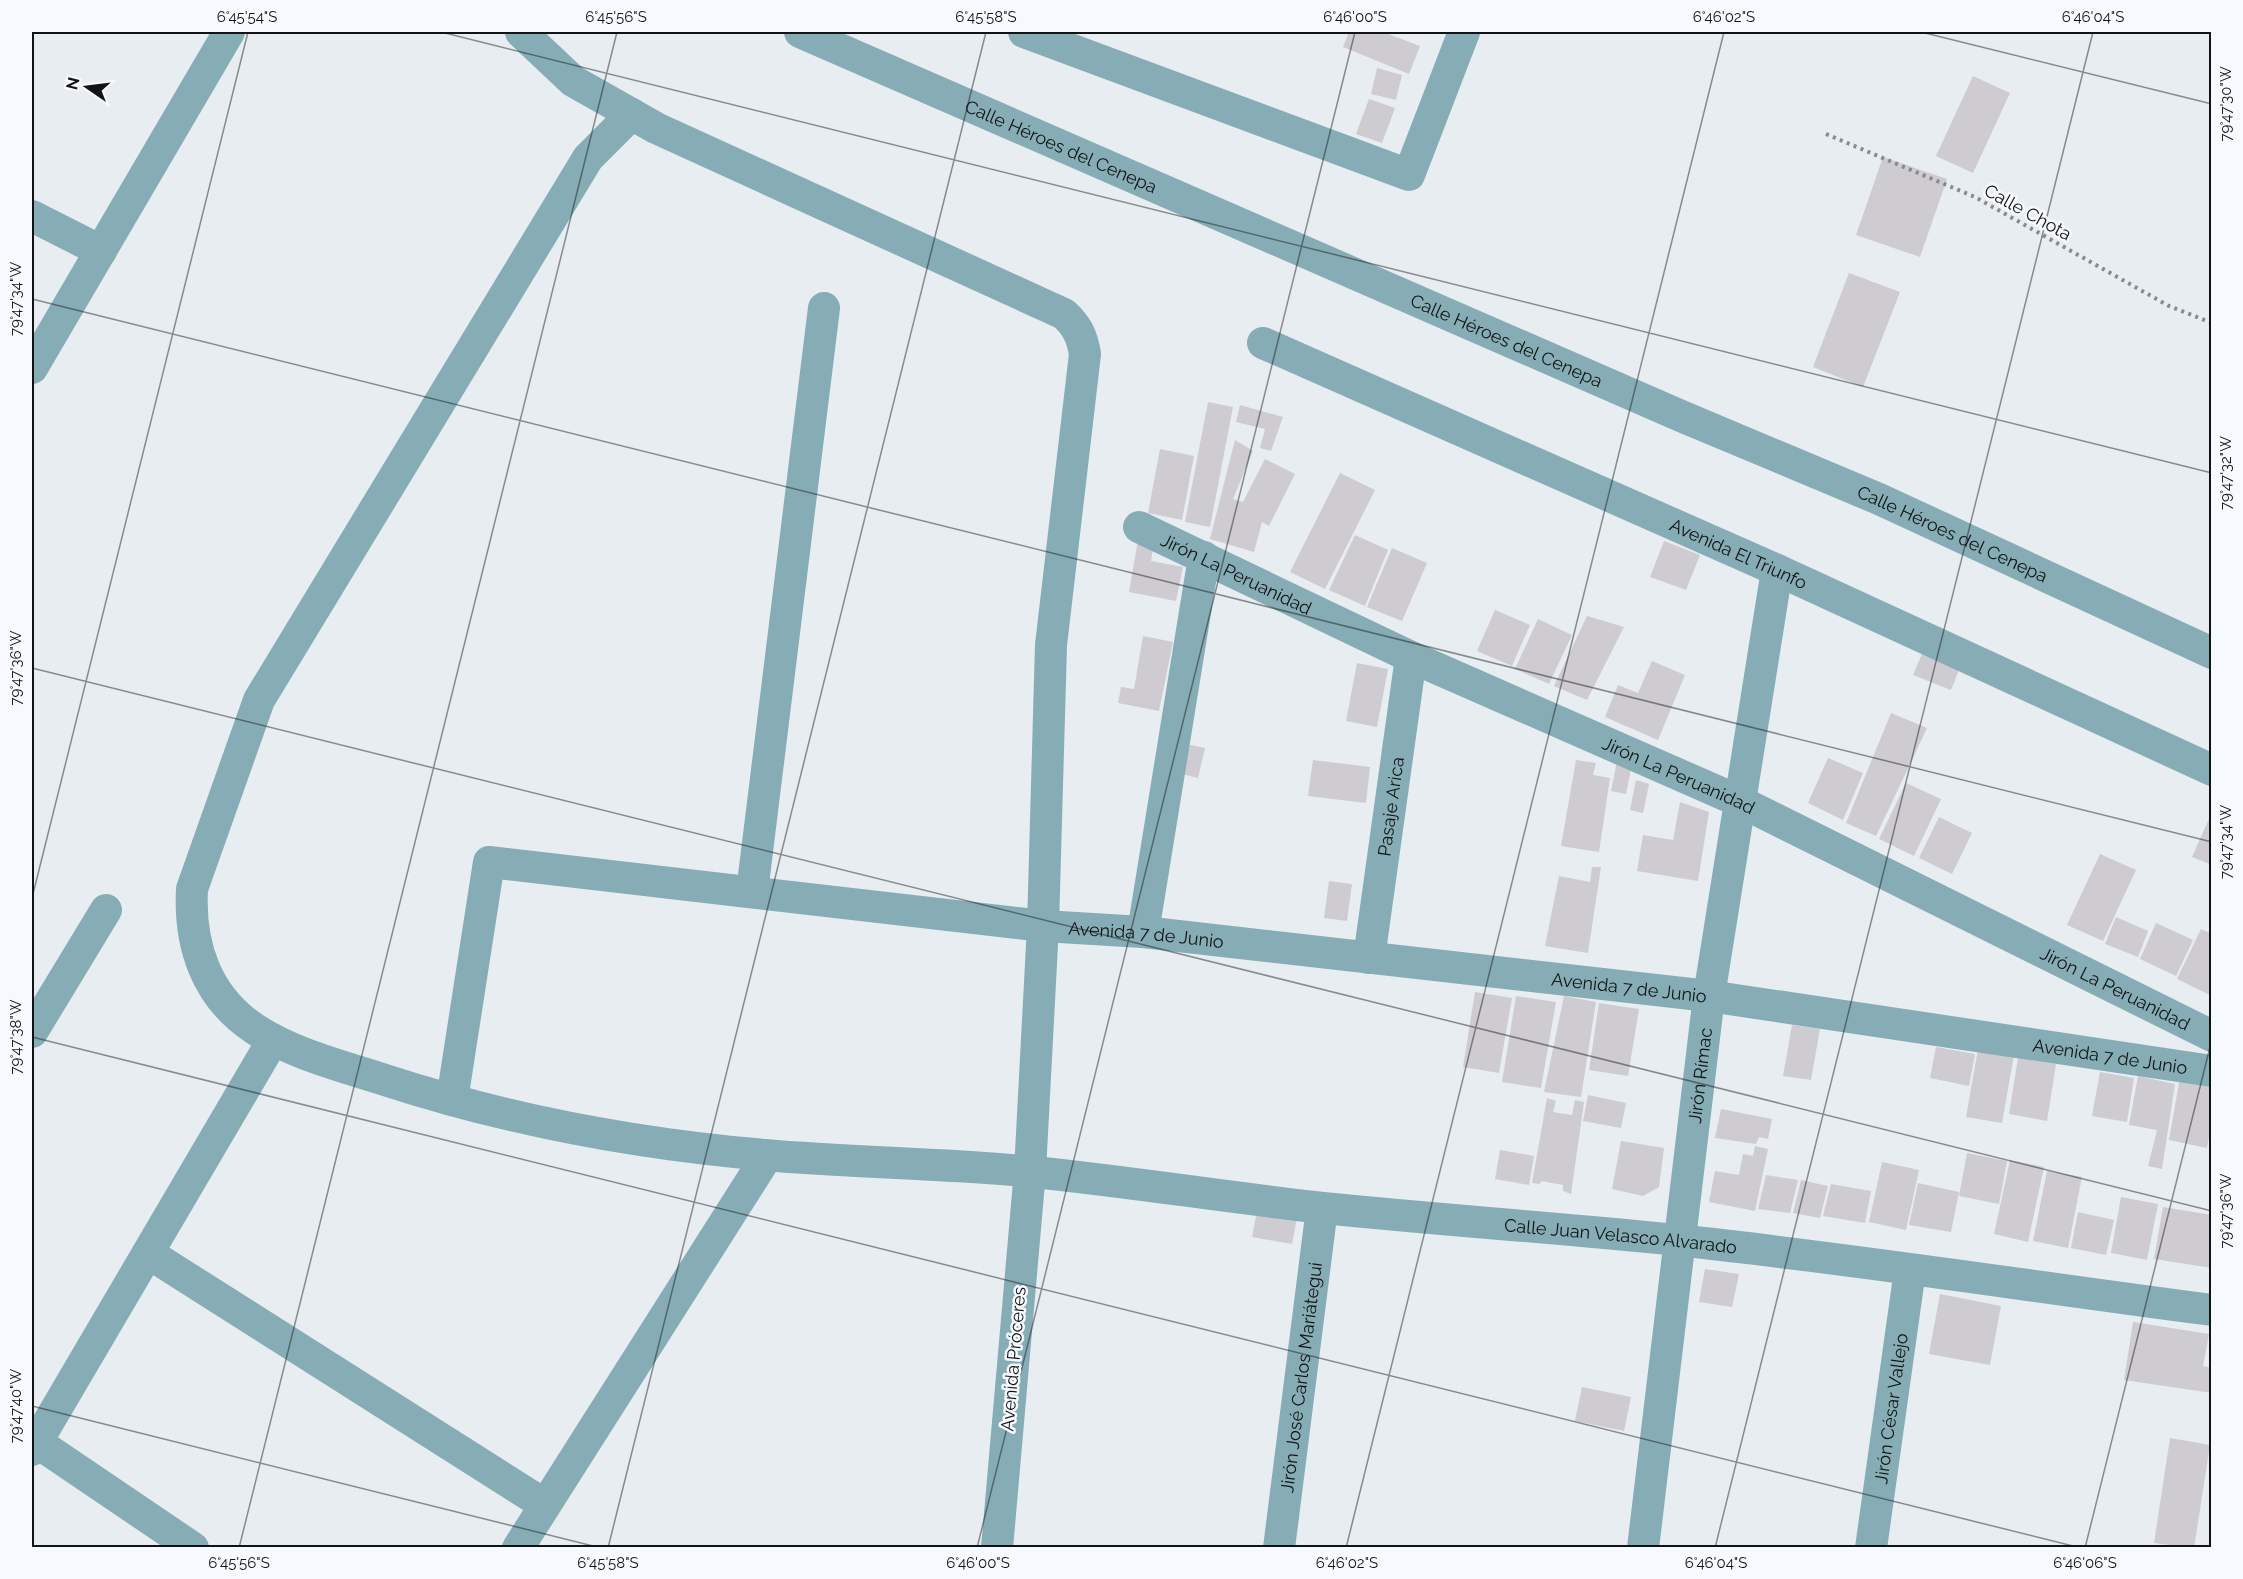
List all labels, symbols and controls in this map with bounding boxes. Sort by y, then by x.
text: 6°45'54"S [217,8,277,26]
text: 6°45'56"S [585,8,647,26]
text: 6°45'58"S [955,8,1017,26]
text: 6°46'00"S [1323,8,1387,26]
text: 6°46'02"S [1693,8,1755,26]
text: 6°46'04"S [2062,8,2124,26]
north arrow [57,57,117,117]
text: 79°47'30"W [2217,66,2235,142]
text: N [62,75,84,92]
street label: Calle Héroes del Cenepa [962,95,1160,197]
street label: Calle Chota [1981,179,2075,245]
text: 79°47'34"W [7,262,25,336]
street label: Calle Héroes del Cenepa [1408,289,1606,391]
text: 79°47'32"W [2217,436,2235,510]
street label: Calle Héroes del Cenepa [1854,481,2051,586]
street label: Avenida El Triunfo [1667,514,1811,593]
street label: Jirón La Peruanidad [1158,529,1315,619]
text: 79°47'36"W [7,630,25,706]
street label: Jirón La Peruanidad [1599,732,1758,818]
street label: Pasaje Arica [1373,755,1407,858]
text: 79°47'34"W [2217,805,2235,879]
street label: Avenida 7 de Junio [1068,917,1225,952]
street label: Jirón La Peruanidad [2037,942,2194,1034]
street label: Avenida 7 de Junio [1550,968,1708,1006]
text: 79°47'38"W [7,999,25,1074]
street label: Jirón Rímac [1683,1026,1716,1124]
street label: Avenida 7 de Junio [2032,1034,2189,1078]
text: 79°47'36"W [2217,1173,2235,1249]
street label: Calle Juan Velasco Alvarado [1503,1214,1739,1257]
street label: Jirón José Carlos Mariátegui [1276,1261,1326,1494]
street label: Avenida Próceres [996,1286,1030,1432]
street label: Jirón César Vallejo [1870,1331,1912,1485]
text: 79°47'40"W [7,1369,25,1443]
text: 6°45'56"S [208,1554,270,1572]
text: 6°45'58"S [577,1554,639,1572]
text: 6°46'00"S [946,1554,1010,1572]
text: 6°46'02"S [1316,1554,1378,1572]
text: 6°46'04"S [1685,1554,1747,1572]
text: 6°46'06"S [2053,1554,2117,1572]

